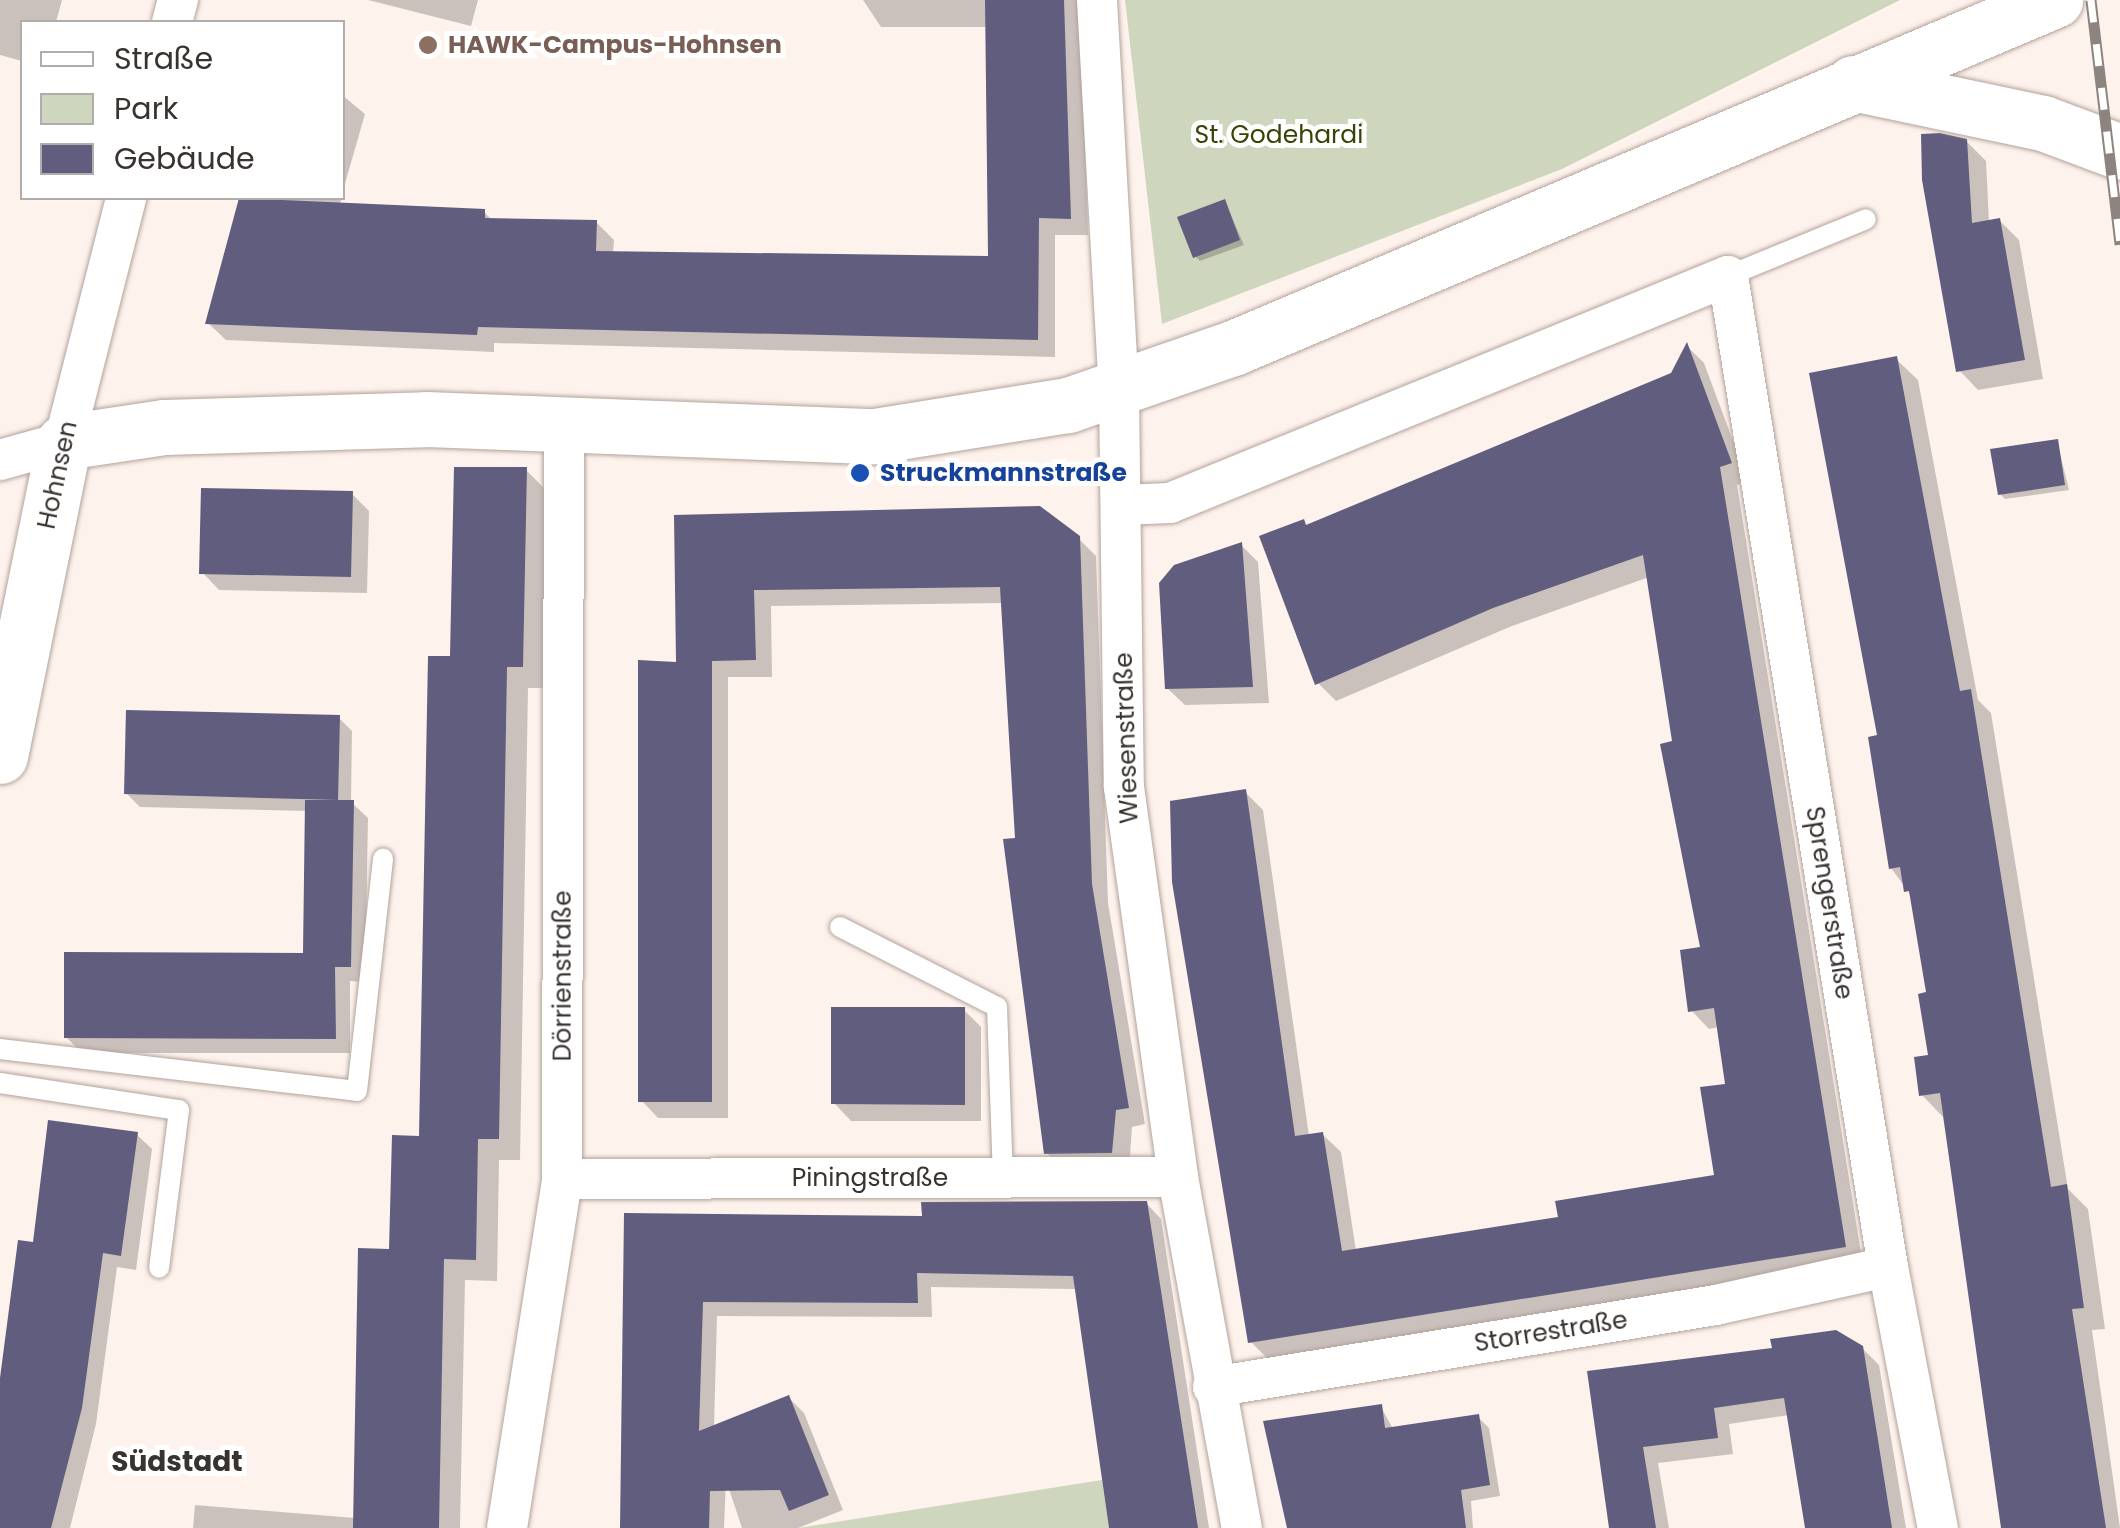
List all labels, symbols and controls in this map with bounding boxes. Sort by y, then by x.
legend [20,20,345,200]
place label: HAWK-Campus-Hohnsen [448,30,782,60]
marker: HAWK-Campus-Hohnsen [417,34,439,56]
text: Straße [114,37,213,80]
text: Park [114,87,178,130]
park label: St. Godehardi [1195,120,1363,150]
text: Gebäude [114,137,255,180]
street label: Hohnsen [32,418,84,532]
place label: Struckmannstraße [880,458,1127,488]
marker: Struckmannstraße [849,462,871,484]
street label: Wiesenstraße [1109,652,1145,824]
street label: Sprengerstraße [1799,804,1859,1002]
street label: Dörrienstraße [548,891,578,1061]
street label: Piningstraße [792,1163,948,1193]
street label: Storrestraße [1472,1305,1630,1359]
district label: Südstadt [111,1445,243,1479]

